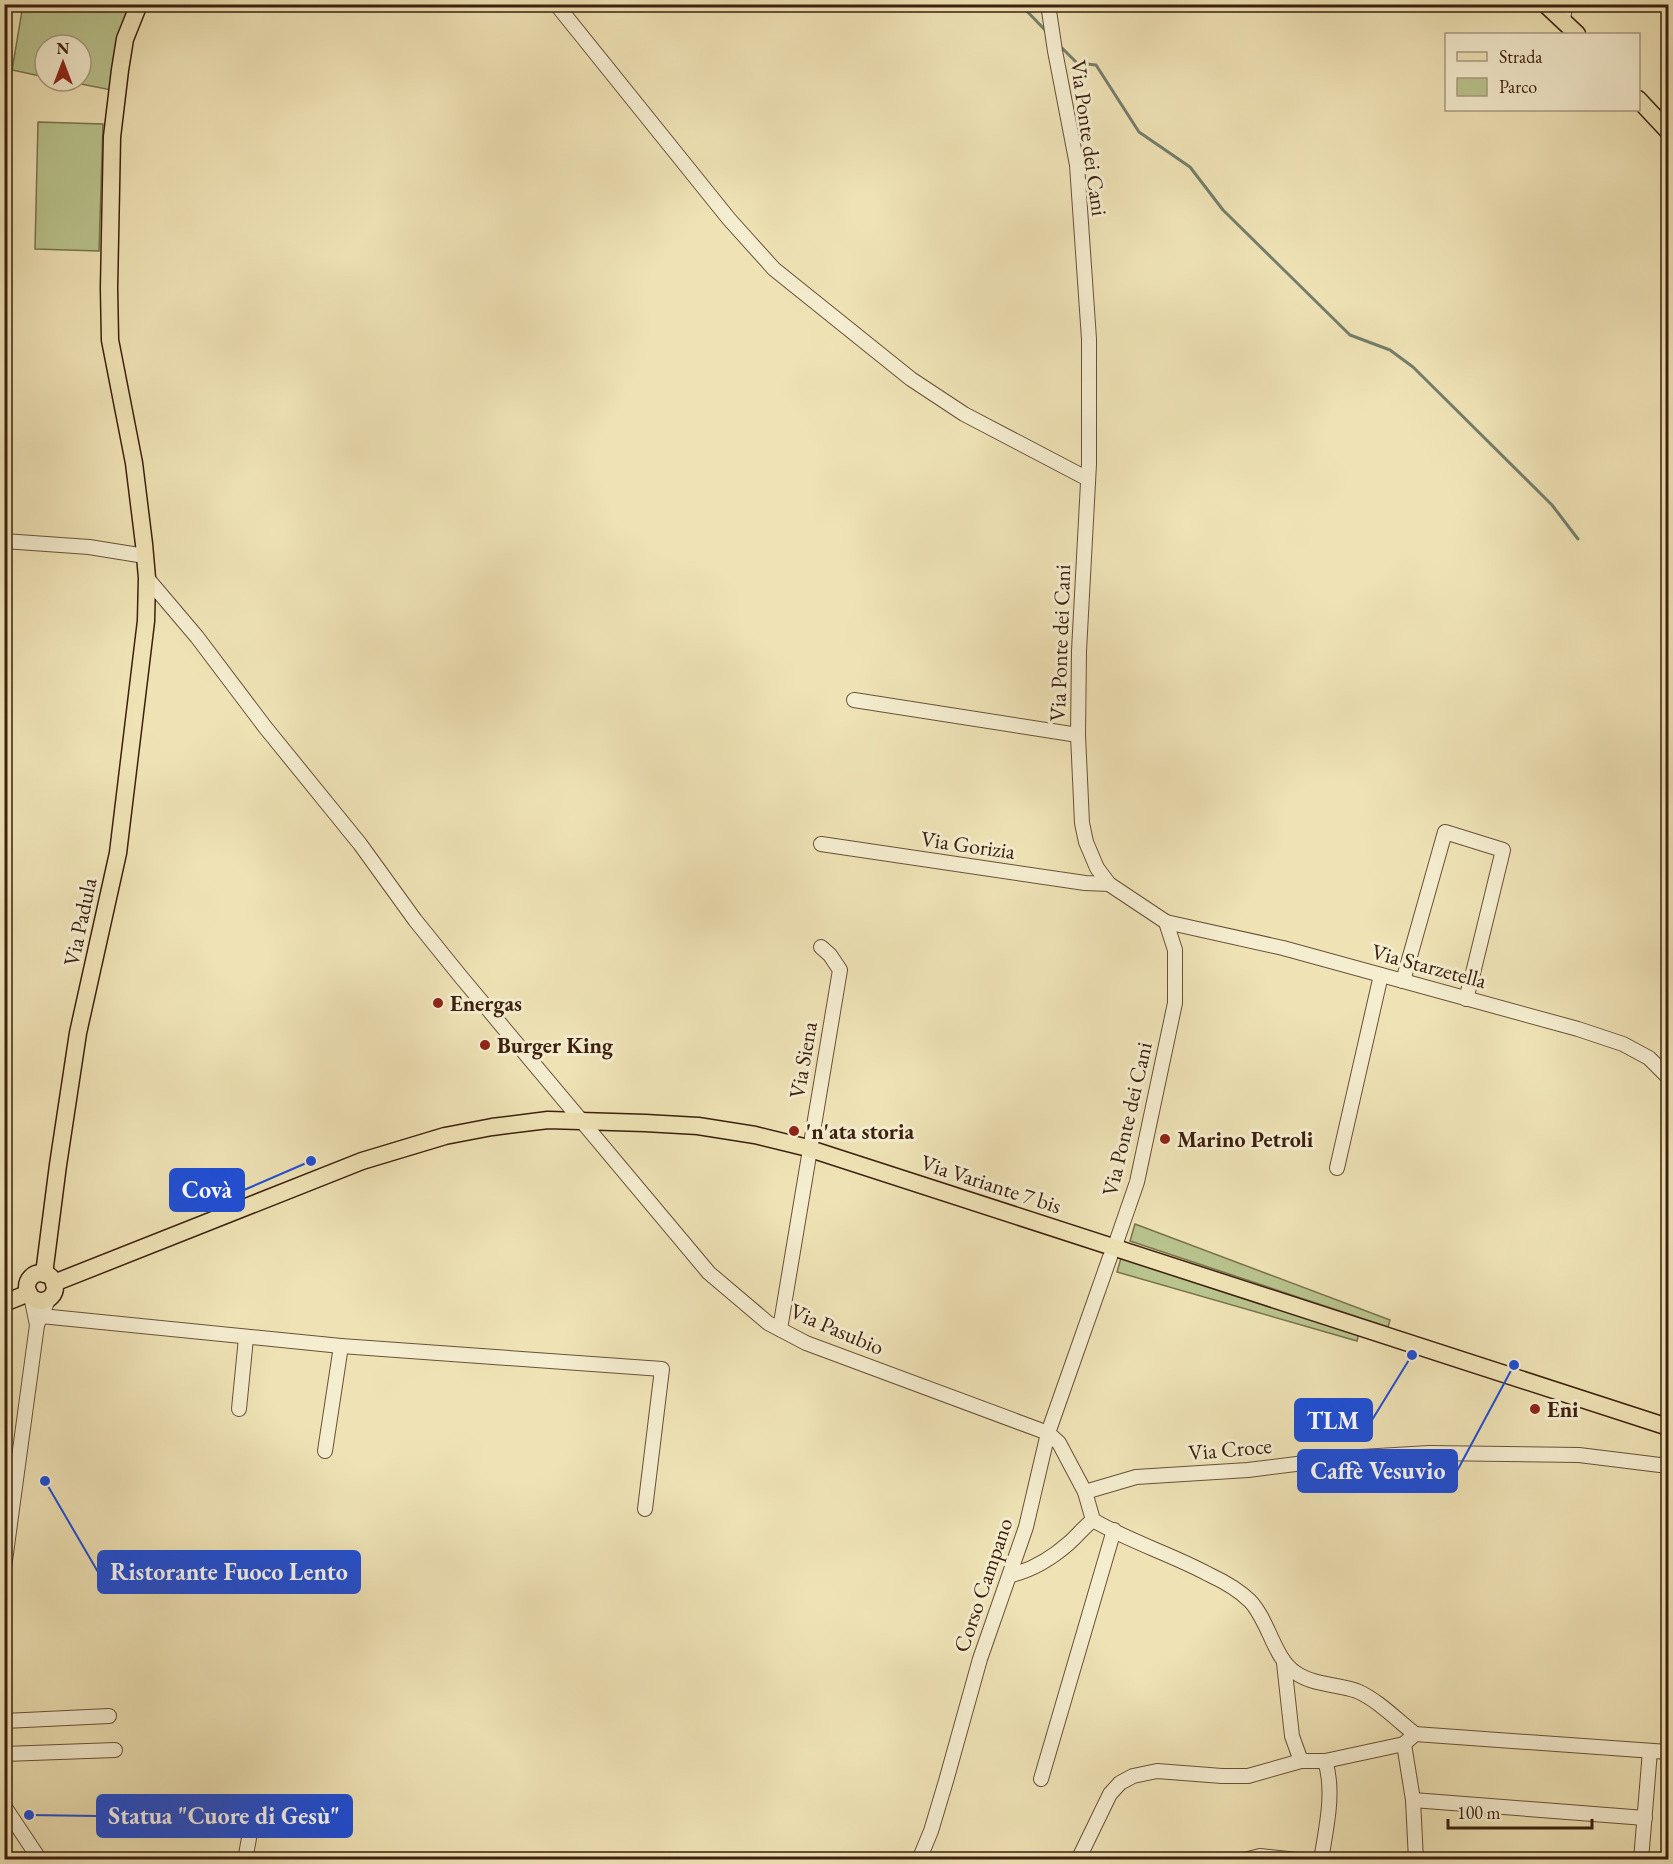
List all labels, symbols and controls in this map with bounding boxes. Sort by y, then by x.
north arrow [33,33,93,93]
legend [1445,33,1640,111]
text: N [57,38,70,59]
text: Strada [1499,45,1543,68]
street label: Via Ponte dei Cani [1064,58,1114,218]
text: Parco [1499,75,1537,98]
street label: Via Ponte dei Cani [1043,564,1077,722]
street label: Via Gorizia [919,824,1017,866]
street label: Via Padula [57,875,104,969]
street label: Via Starzetella [1368,937,1490,995]
place label: Energas [450,989,522,1018]
marker: Energas [431,996,445,1010]
street label: Via Siena [782,1019,824,1101]
place label: Burger King [497,1031,614,1060]
marker: Burger King [478,1038,492,1052]
street label: Via Ponte dei Cani [1095,1039,1159,1199]
place label: 'n'ata storia [806,1117,914,1146]
marker: 'n'ata storia [787,1124,801,1138]
place label: Marino Petroli [1177,1125,1314,1154]
marker: Marino Petroli [1158,1132,1172,1146]
street label: Via Variante 7 bis [917,1148,1065,1220]
callout: Covà [170,1169,244,1211]
text: Covà [182,1174,233,1205]
street label: Via Pasubio [786,1296,888,1362]
place label: Eni [1547,1395,1579,1424]
callout: TLM [1295,1399,1372,1441]
marker: Eni [1528,1402,1542,1416]
text: TLM [1307,1405,1359,1436]
street label: Via Croce [1187,1431,1273,1467]
callout: Caffè Vesuvio [1298,1450,1457,1492]
text: Caffè Vesuvio [1310,1455,1446,1486]
street label: Corso Campano [946,1514,1020,1656]
callout: Ristorante Fuoco Lento [98,1551,360,1593]
text: Ristorante Fuoco Lento [110,1556,348,1587]
scale bar [1448,1792,1592,1830]
callout: Statua "Cuore di Gesù" [97,1795,352,1837]
text: Statua "Cuore di Gesù" [108,1800,340,1831]
text: 100 m [1457,1801,1501,1824]

